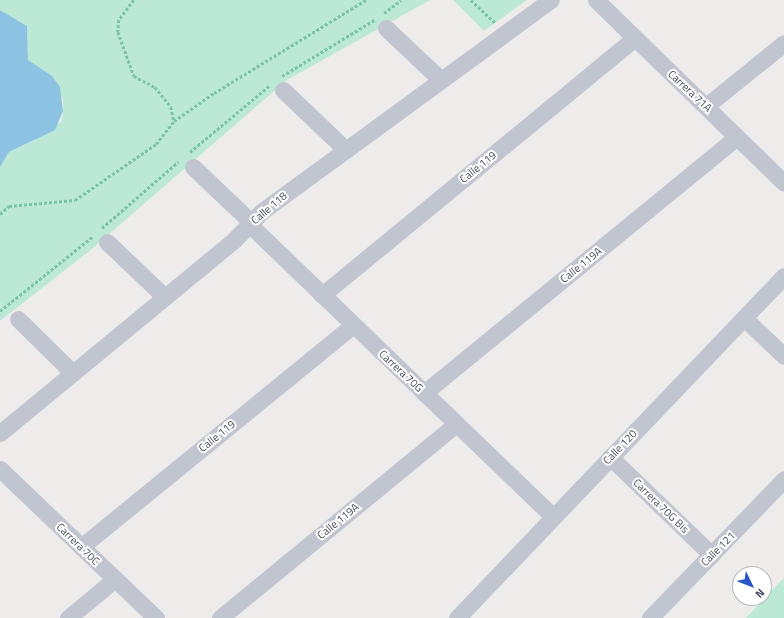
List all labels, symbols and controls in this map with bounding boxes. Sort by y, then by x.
street label: Carrera 71A [665,67,715,115]
street label: Calle 119 [457,148,499,186]
street label: Calle 118 [248,189,290,227]
street label: Calle 119A [558,244,604,286]
street label: Carrera 70G [376,347,426,395]
street label: Calle 119 [196,417,238,455]
street label: Calle 120 [600,427,640,467]
street label: Carrera 70G Bis [630,476,692,536]
street label: Calle 119A [315,500,361,542]
street label: Carrera 70C [54,520,102,568]
street label: Calle 121 [698,529,738,569]
north arrow [732,566,772,606]
text: N [752,585,768,602]

